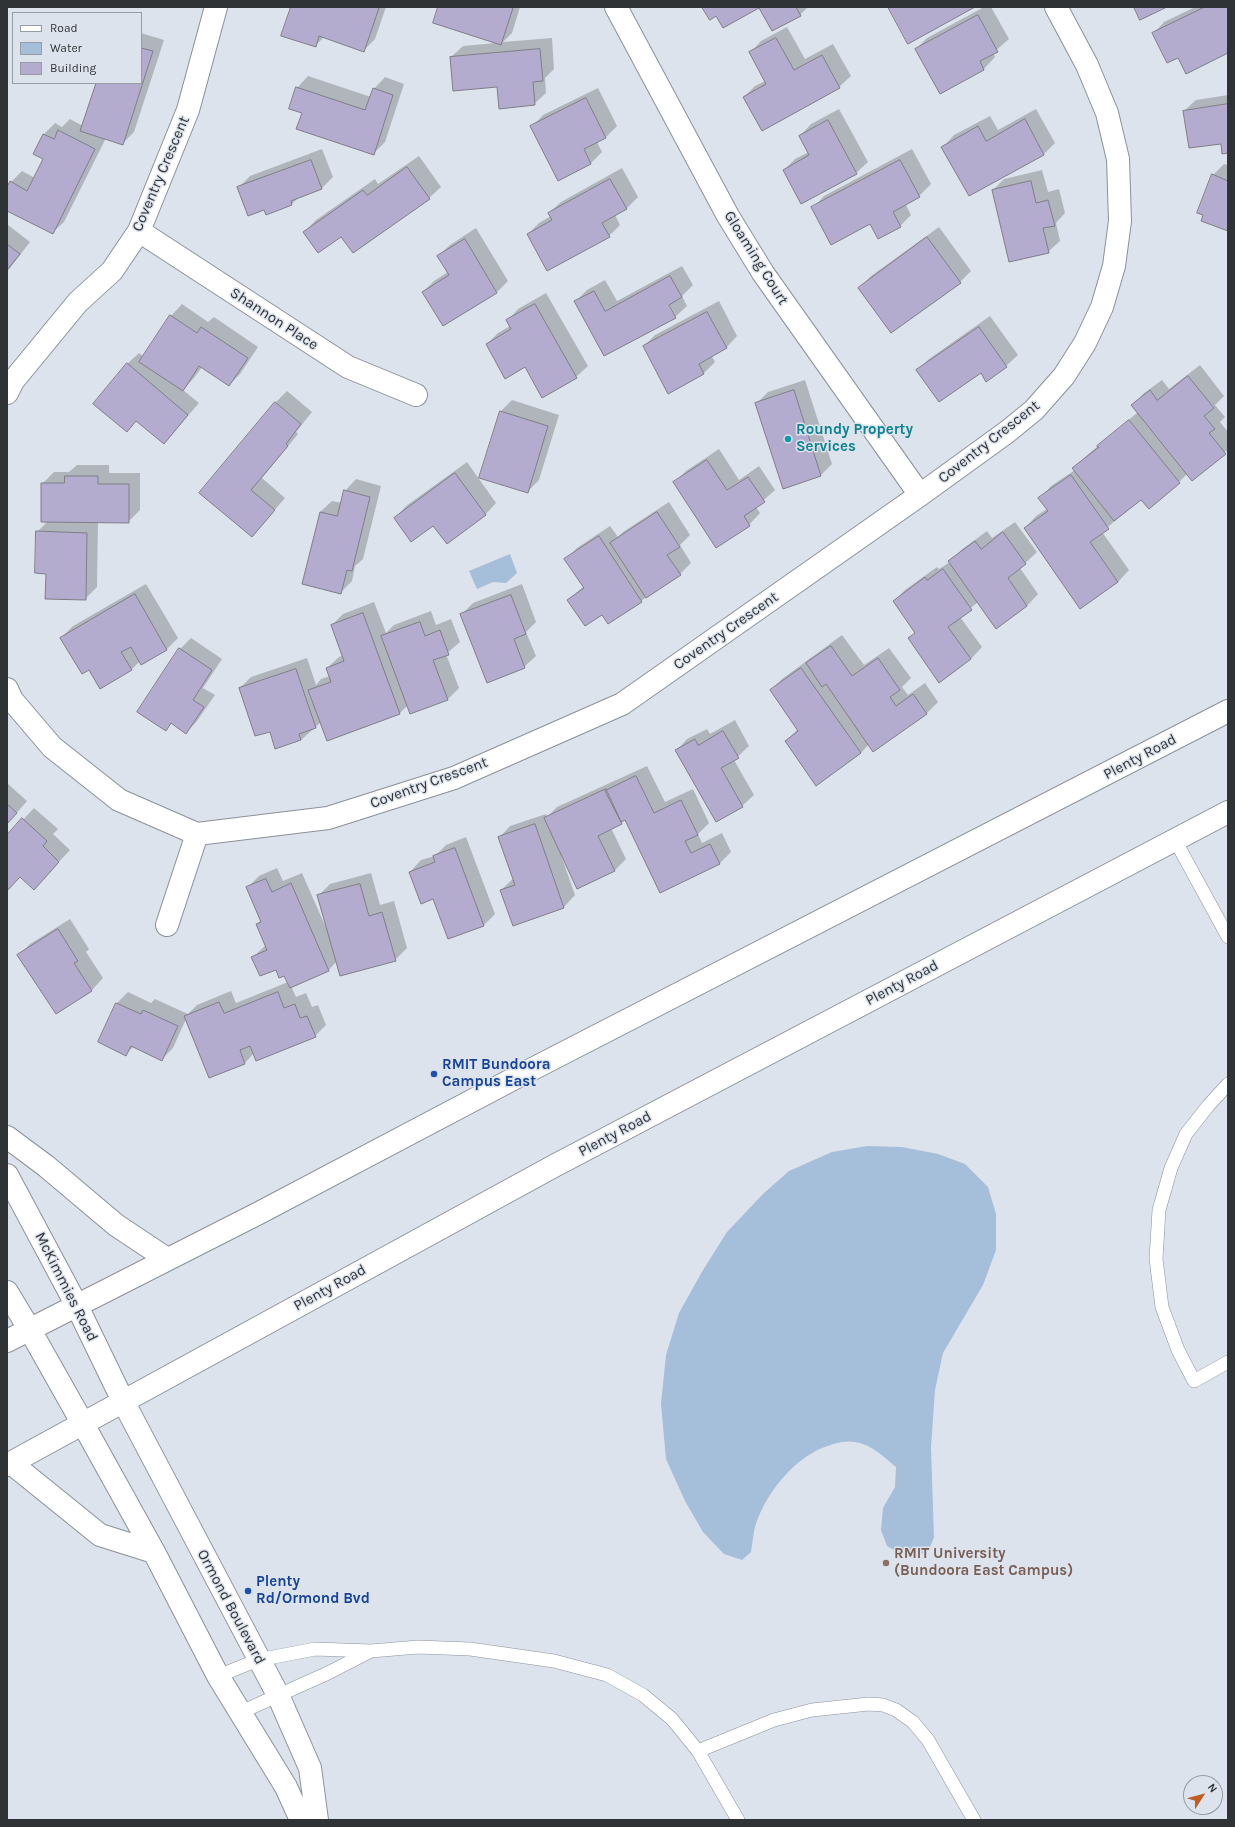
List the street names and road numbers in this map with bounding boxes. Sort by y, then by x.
street label: Coventry Crescent [129,114,193,234]
street label: Gloaming Court [720,208,792,308]
street label: Shannon Place [227,284,321,354]
street label: Coventry Crescent [935,397,1043,487]
street label: Coventry Crescent [670,588,782,674]
street label: Plenty Road [1100,730,1180,784]
street label: Coventry Crescent [368,753,490,813]
street label: Plenty Road [862,956,942,1010]
street label: Plenty Road [575,1107,655,1161]
street label: McKimmies Road [31,1229,101,1345]
street label: Plenty Road [291,1261,369,1315]
street label: Ormond Boulevard [193,1547,269,1667]

